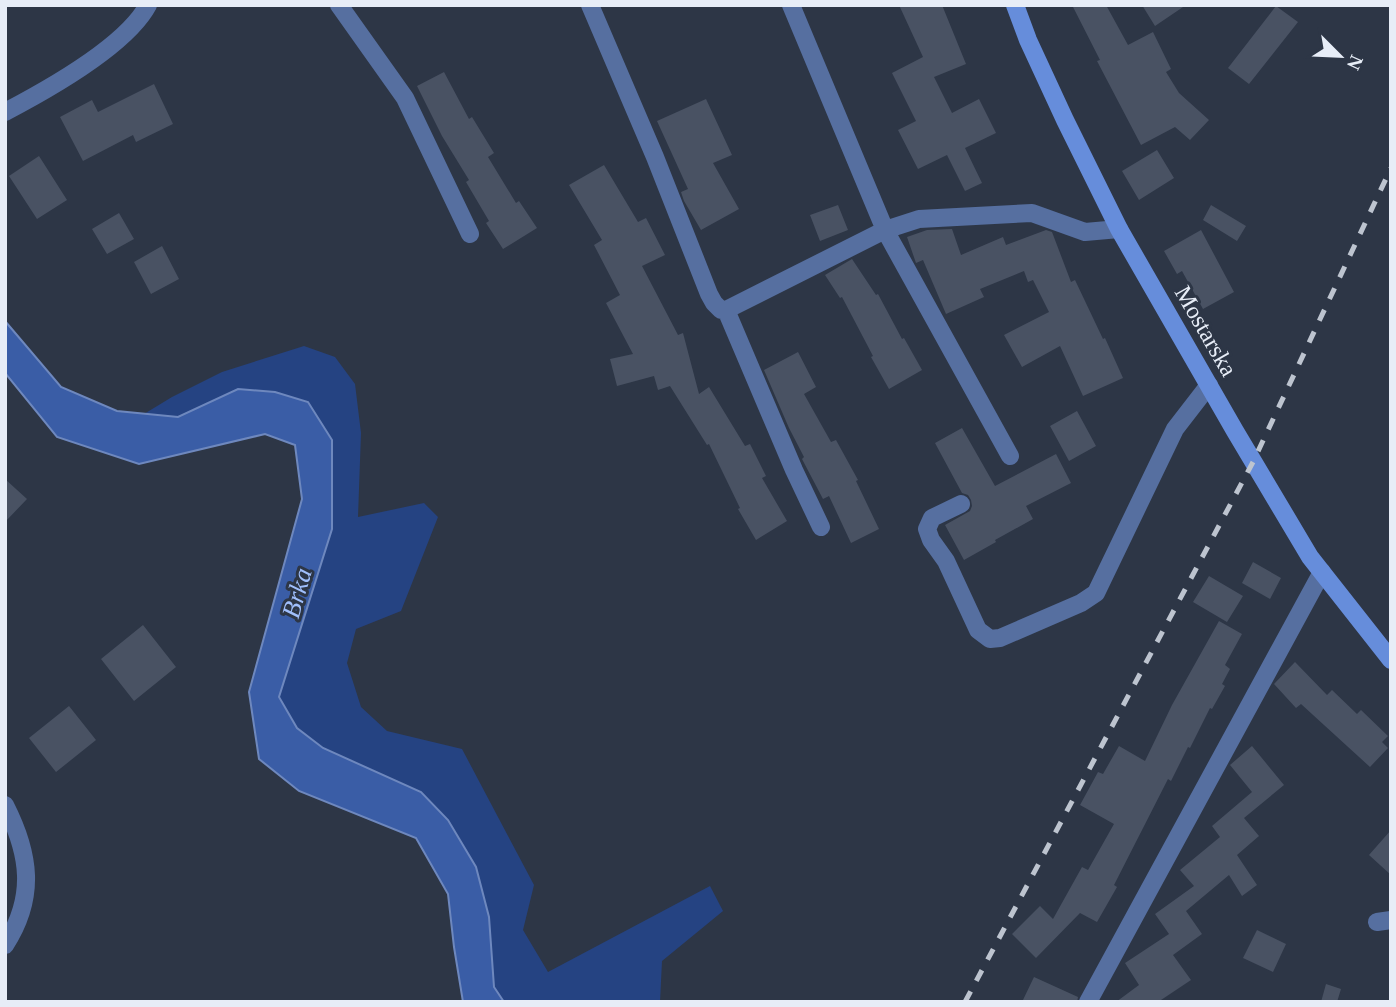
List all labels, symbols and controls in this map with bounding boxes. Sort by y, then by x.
north arrow [1305,21,1375,91]
text: N [1343,52,1367,73]
street label: Mostarska [1170,281,1242,381]
water label: Brka [276,565,318,621]

